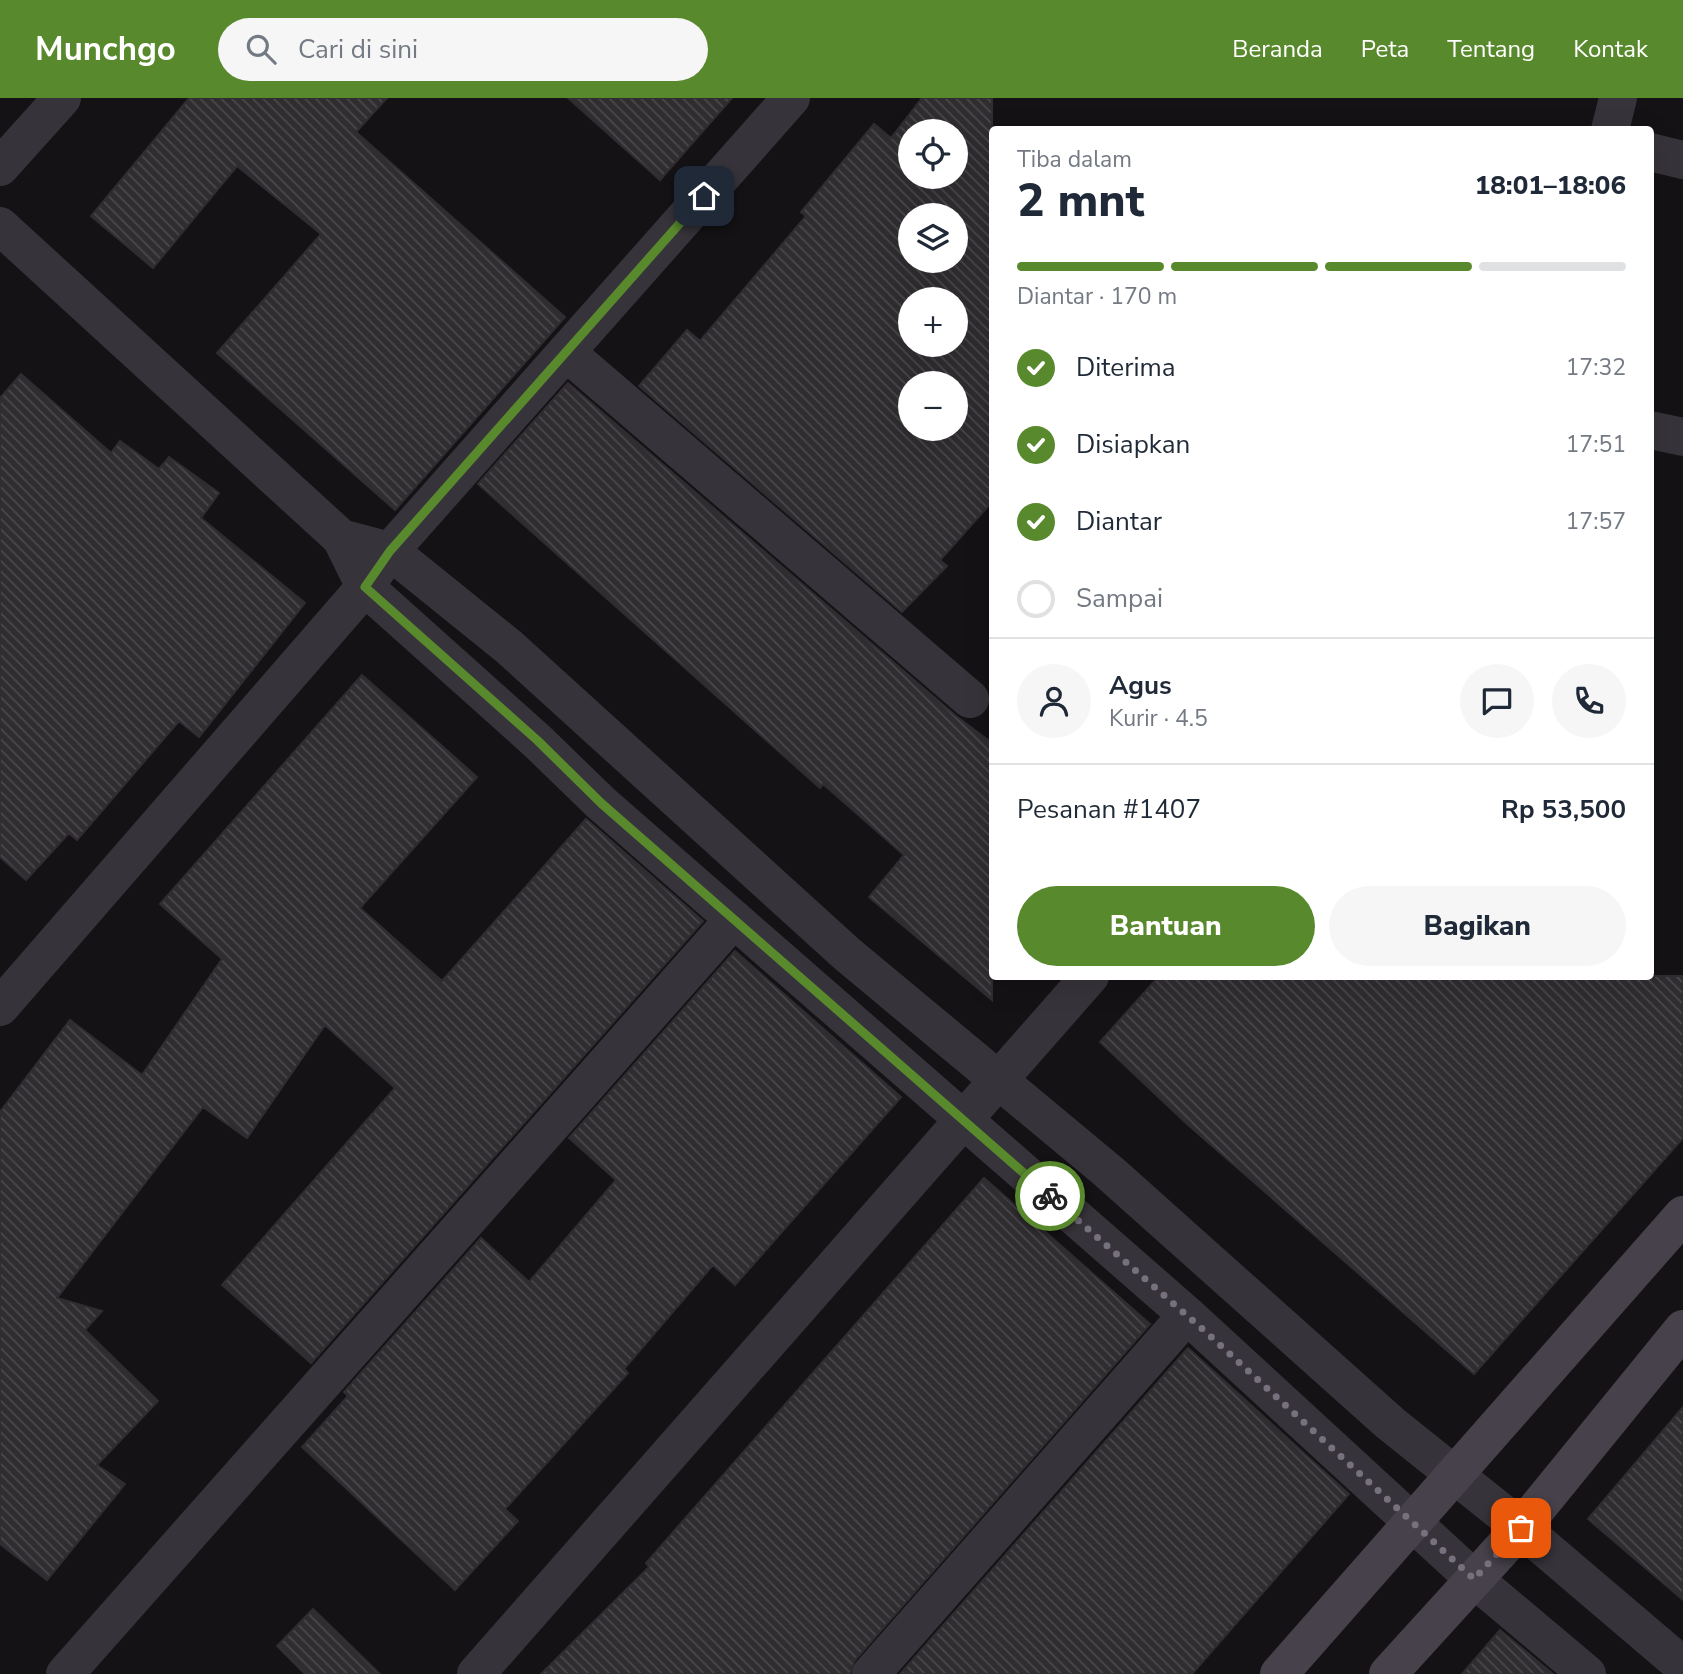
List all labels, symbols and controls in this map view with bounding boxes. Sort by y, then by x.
search box [218,18,708,81]
text: Munchgo [35,27,176,72]
icon: search [242,30,280,68]
text: Cari di sini [298,32,418,67]
text: Beranda [1232,33,1323,65]
text: Peta [1361,33,1409,65]
text: Tentang [1447,33,1535,65]
text: Kontak [1573,33,1648,65]
map controls [898,119,968,441]
button: locate [898,119,968,189]
text: Tiba dalam [1017,144,1132,175]
pin [674,166,734,226]
text: 18:01–18:06 [1475,168,1626,203]
text: 2 mnt [1017,169,1144,232]
icon: home [685,177,723,215]
button: layers [898,203,968,273]
text: Diantar · 170 m [1017,281,1177,312]
button: + [898,287,968,357]
icon: check [1017,349,1055,387]
text: Diterima [1076,350,1176,385]
text: 17:32 [1566,352,1626,383]
button: − [898,371,968,441]
icon: check [1017,426,1055,464]
text: Disiapkan [1076,427,1190,462]
text: 17:51 [1566,429,1626,460]
icon: check [1017,503,1055,541]
text: Diantar [1076,504,1162,539]
text: 17:57 [1566,506,1626,537]
text: Sampai [1076,581,1163,616]
button: person [1017,664,1091,738]
button: chat [1460,664,1534,738]
button: phone [1552,664,1626,738]
text: Agus [1109,668,1172,703]
text: Kurir · 4.5 [1109,703,1208,734]
text: Pesanan #1407 [1017,792,1201,827]
text: Rp 53,500 [1501,792,1626,827]
button: Bantuan [1017,886,1315,966]
button: Bagikan [1329,886,1626,966]
courier [1015,1161,1085,1231]
icon: bike [1031,1177,1069,1215]
pin [1491,1498,1551,1558]
icon: bag [1502,1509,1540,1547]

